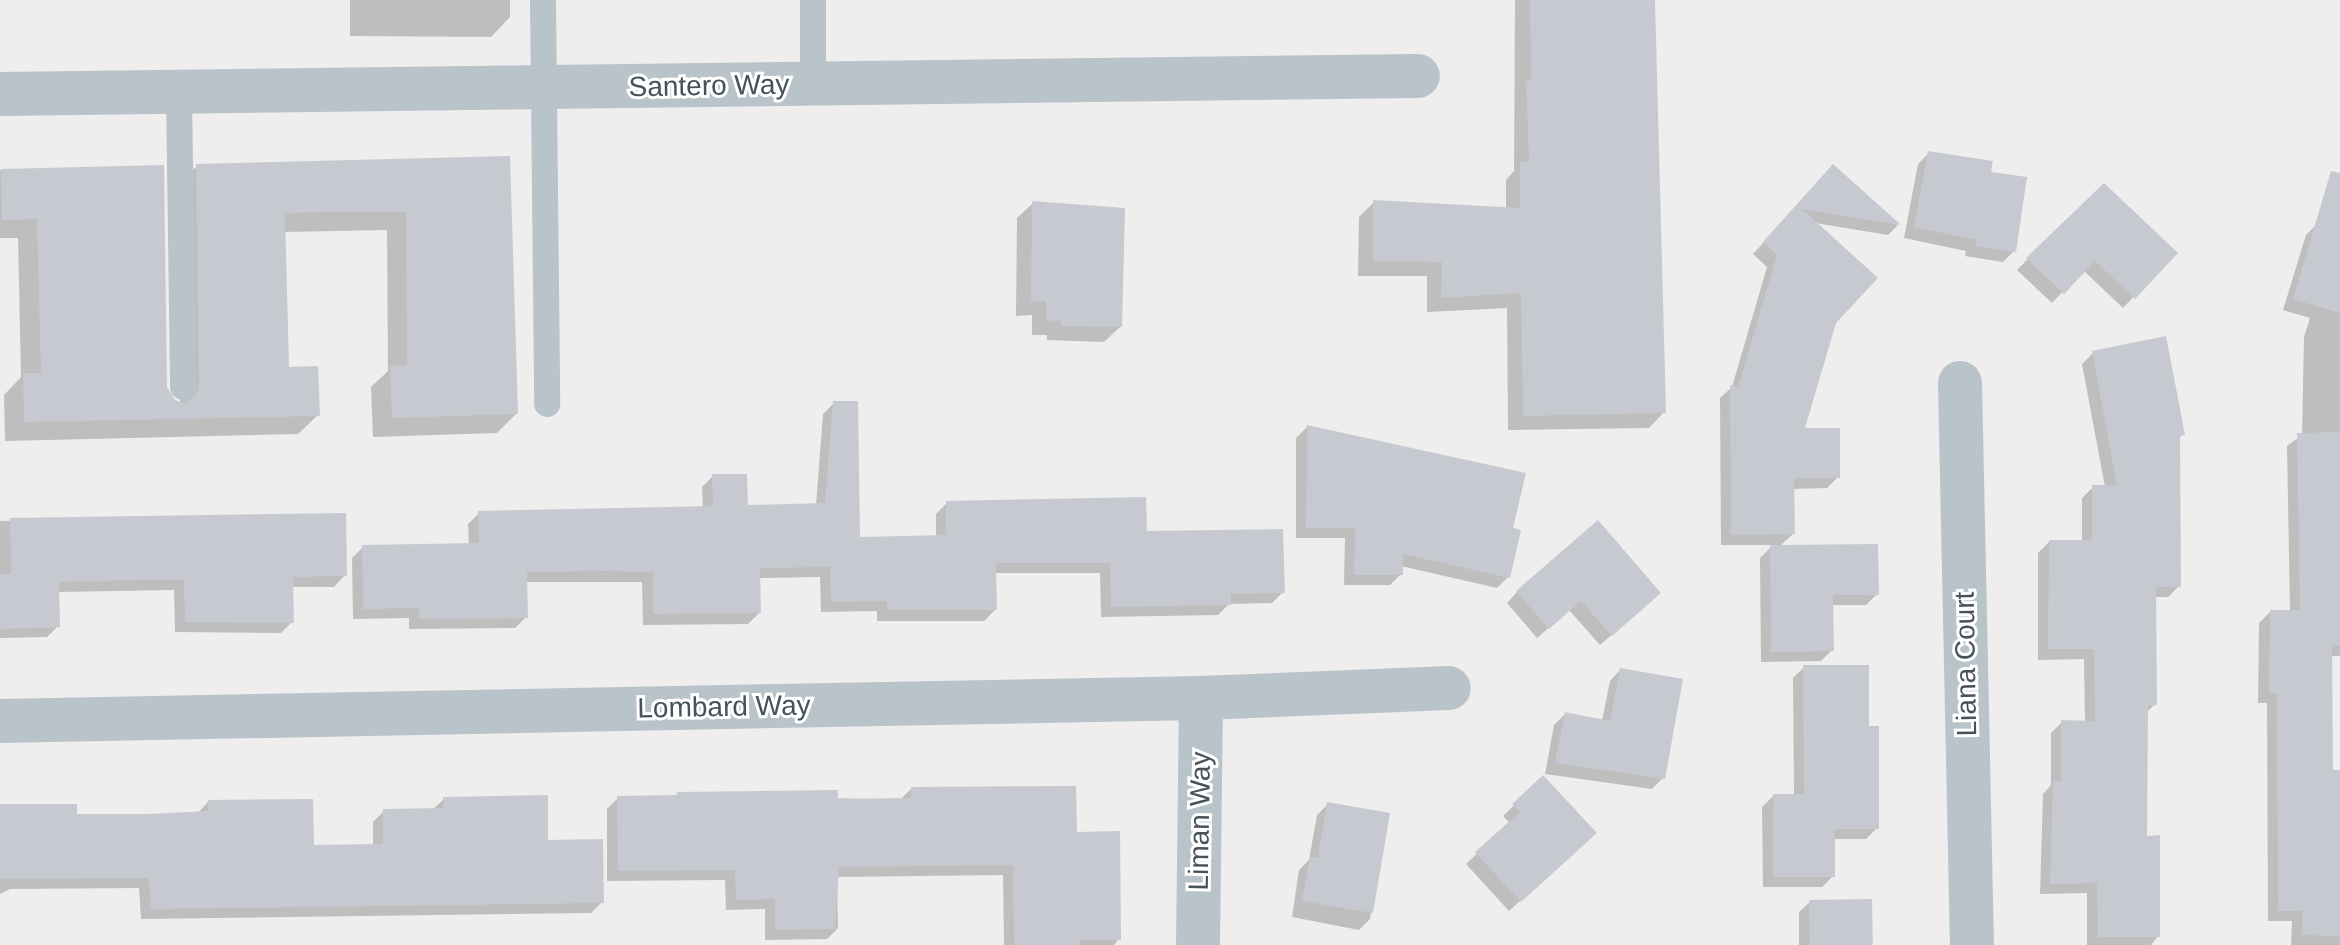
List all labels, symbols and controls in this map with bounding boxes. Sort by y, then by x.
street label: Santero Way [628,68,790,104]
street label: Liana Court [1948,591,1984,737]
street label: Lombard Way [637,689,811,725]
street label: Liman Way [1182,751,1218,891]

